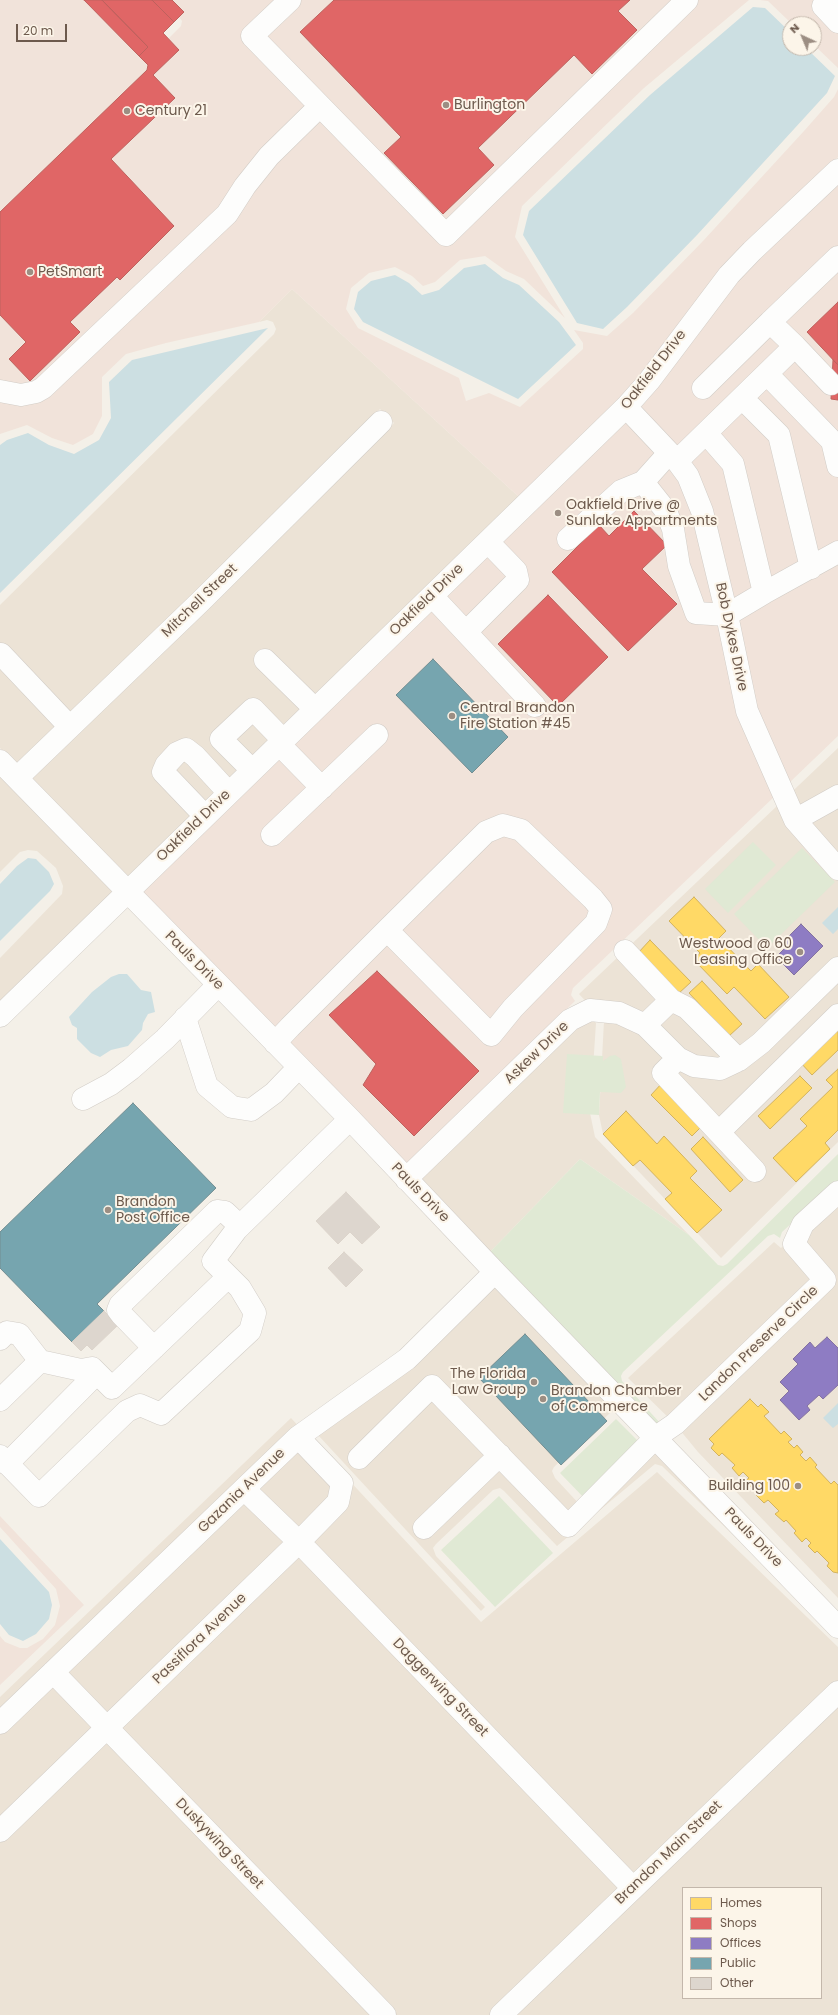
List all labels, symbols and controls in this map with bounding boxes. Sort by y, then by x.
scale bar [18,16,69,42]
north arrow [782,16,822,56]
text: N [786,19,803,37]
text: 20 m [23,22,53,39]
place label: Burlington [454,97,525,113]
marker: Burlington [441,100,451,110]
place label: Century 21 [135,103,207,119]
marker: Century 21 [122,106,132,116]
place label: PetSmart [38,264,102,280]
marker: PetSmart [25,267,35,277]
street label: Oakfield Drive [618,327,690,413]
place label: Oakfield Drive @ Sunlake Appartments [566,497,717,530]
marker: Oakfield Drive @ Sunlake Appartments [553,508,563,518]
street label: Mitchell Street [159,561,241,641]
street label: Oakfield Drive [387,561,467,639]
street label: Bob Dykes Drive [711,581,751,693]
place label: Central Brandon Fire Station #45 [460,700,575,732]
marker: Central Brandon Fire Station #45 [447,711,457,721]
street label: Oakfield Drive [154,787,234,865]
street label: Pauls Drive [161,928,227,994]
place label: Westwood @ 60 Leasing Office [679,936,792,968]
marker: Westwood @ 60 Leasing Office [795,947,805,957]
street label: Askew Drive [501,1018,573,1088]
street label: Pauls Drive [388,1160,452,1226]
place label: Brandon Post Office [116,1194,190,1226]
marker: Brandon Post Office [103,1205,113,1215]
street label: Landon Preserve Circle [696,1283,822,1405]
place label: The Florida Law Group [450,1366,526,1398]
marker: The Florida Law Group [529,1377,539,1387]
place label: Brandon Chamber of Commerce [551,1383,681,1416]
marker: Brandon Chamber of Commerce [538,1394,548,1404]
street label: Gazania Avenue [195,1445,289,1537]
place label: Building 100 [708,1478,790,1494]
marker: Building 100 [793,1481,803,1491]
street label: Pauls Drive [721,1505,785,1571]
street label: Passiflora Avenue [150,1590,250,1688]
street label: Daggerwing Street [389,1635,491,1741]
street label: Duskywing Street [172,1795,266,1893]
street label: Brandon Main Street [612,1798,726,1908]
legend [682,1887,822,1999]
text: Homes [720,1894,762,1911]
text: Shops [720,1914,757,1931]
text: Offices [720,1934,761,1951]
text: Public [720,1954,756,1971]
text: Other [720,1974,753,1991]

